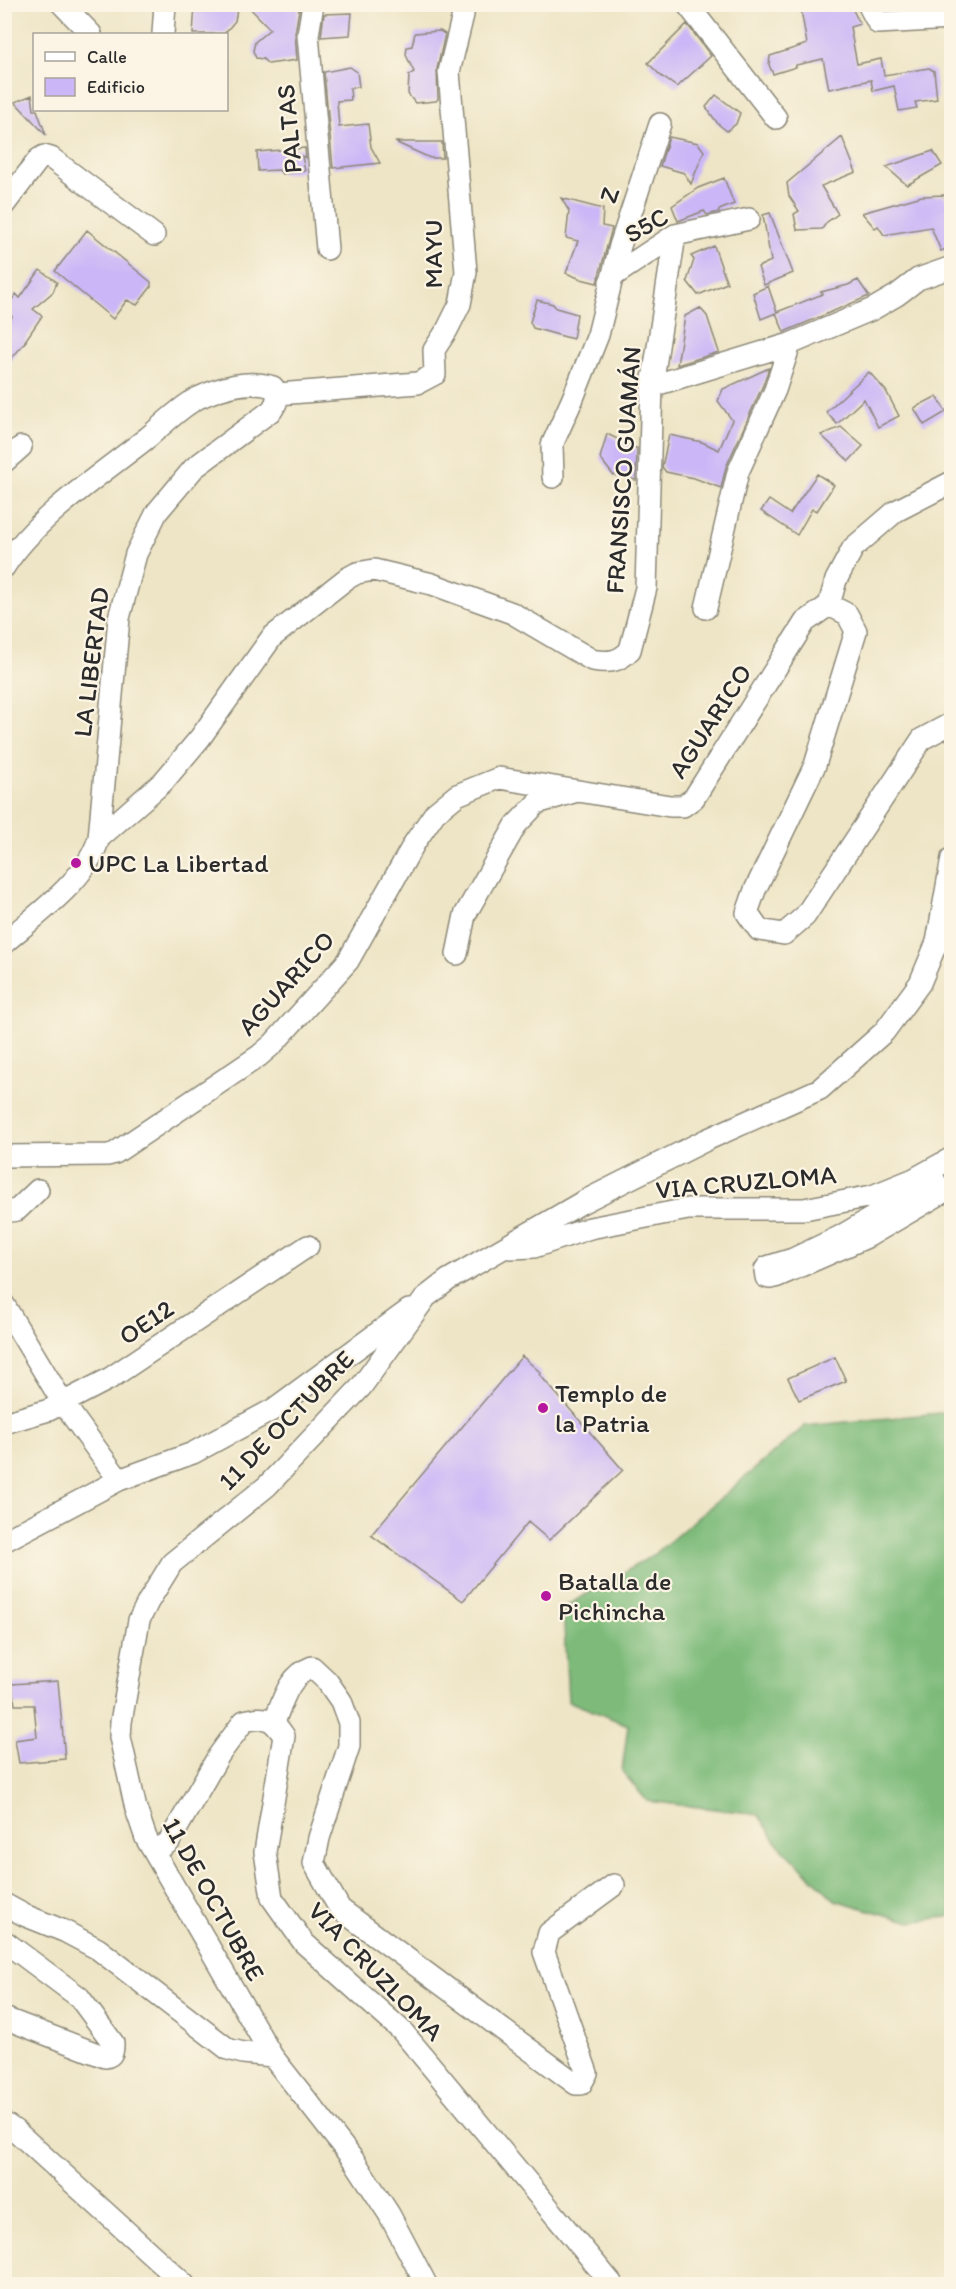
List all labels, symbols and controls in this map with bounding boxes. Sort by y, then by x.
legend [33,33,228,111]
text: Calle [87,46,127,68]
text: Edificio [87,76,145,98]
street label: PALTAS [269,83,309,175]
street label: Z [591,183,627,207]
street label: S5C [619,200,673,250]
street label: MAYU [417,219,449,289]
street label: FRANSISCO GUAMÁN [598,345,648,595]
street label: LA LIBERTAD [66,585,116,739]
street label: AGUARICO [661,658,759,784]
place label: UPC La Libertad [88,847,269,879]
marker: UPC La Libertad [69,856,83,870]
street label: AGUARICO [231,924,341,1042]
street label: VIA CRUZLOMA [654,1158,838,1206]
street label: OE12 [113,1292,180,1352]
street label: 11 DE OCTUBRE [211,1343,361,1497]
place label: Templo de la Patria [555,1377,667,1439]
marker: Templo de la Patria [536,1401,550,1415]
place label: Batalla de Pichincha [558,1565,671,1627]
marker: Batalla de Pichincha [539,1589,553,1603]
street label: 11 DE OCTUBRE [156,1812,272,1986]
street label: VIA CRUZLOMA [302,1895,451,2048]

